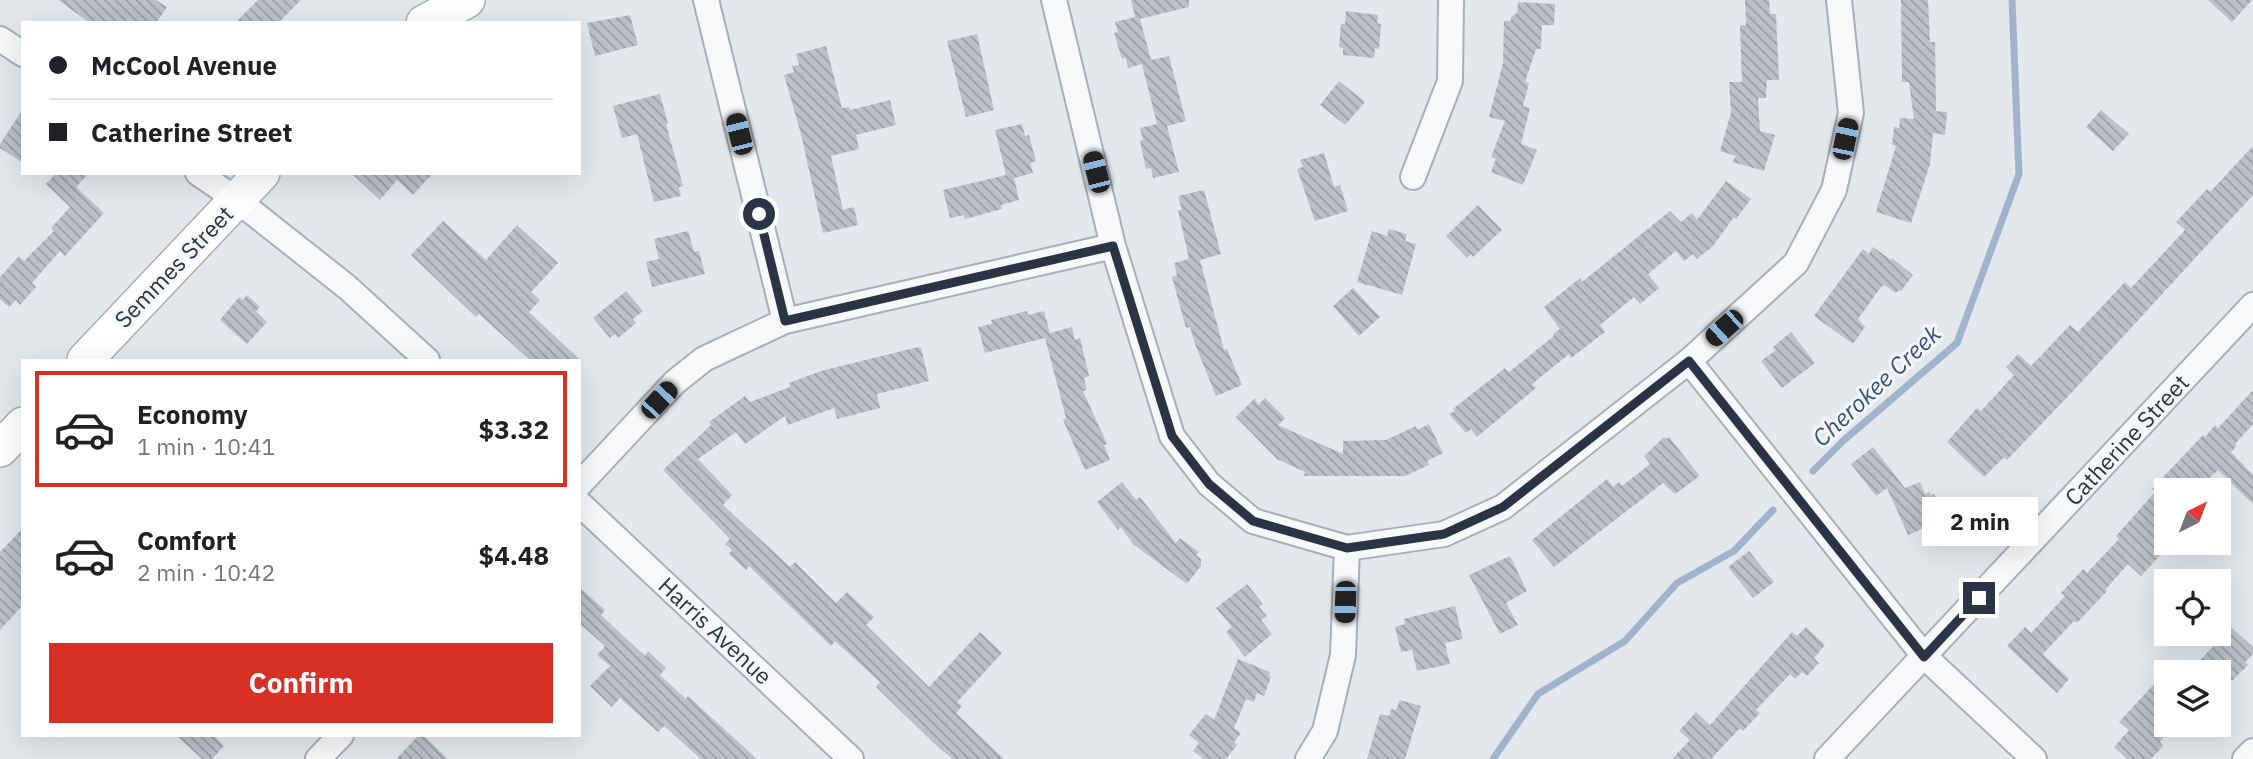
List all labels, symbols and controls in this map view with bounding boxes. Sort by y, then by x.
text: McCool Avenue [91,48,277,82]
car [724,111,755,157]
text: Catherine Street [91,115,292,149]
car [1831,116,1860,162]
car [1081,149,1112,195]
route start [743,198,775,230]
street label: Semmes Street [107,199,239,334]
car [1702,306,1747,350]
water label: Cherokee Creek [1805,317,1948,453]
street label: Catherine Street [2058,367,2195,511]
car [637,377,682,423]
text: Economy [137,397,248,431]
icon: car [53,398,116,461]
text: $3.32 [479,412,549,446]
text: 1 min · 10:41 [137,431,275,461]
north arrow [2154,478,2231,555]
map controls [2154,478,2231,737]
callout: 2 min [1921,496,2037,546]
text: 2 min [1950,506,2010,536]
text: Comfort [137,523,236,557]
icon: car [53,524,116,587]
text: $4.48 [479,538,549,572]
text: 2 min · 10:42 [137,557,275,587]
button: locate [2154,569,2231,646]
street label: Harris Avenue [653,570,779,691]
car [1334,581,1357,623]
route end [1963,582,1995,614]
button: Confirm [49,643,553,723]
button: layers [2154,660,2231,737]

